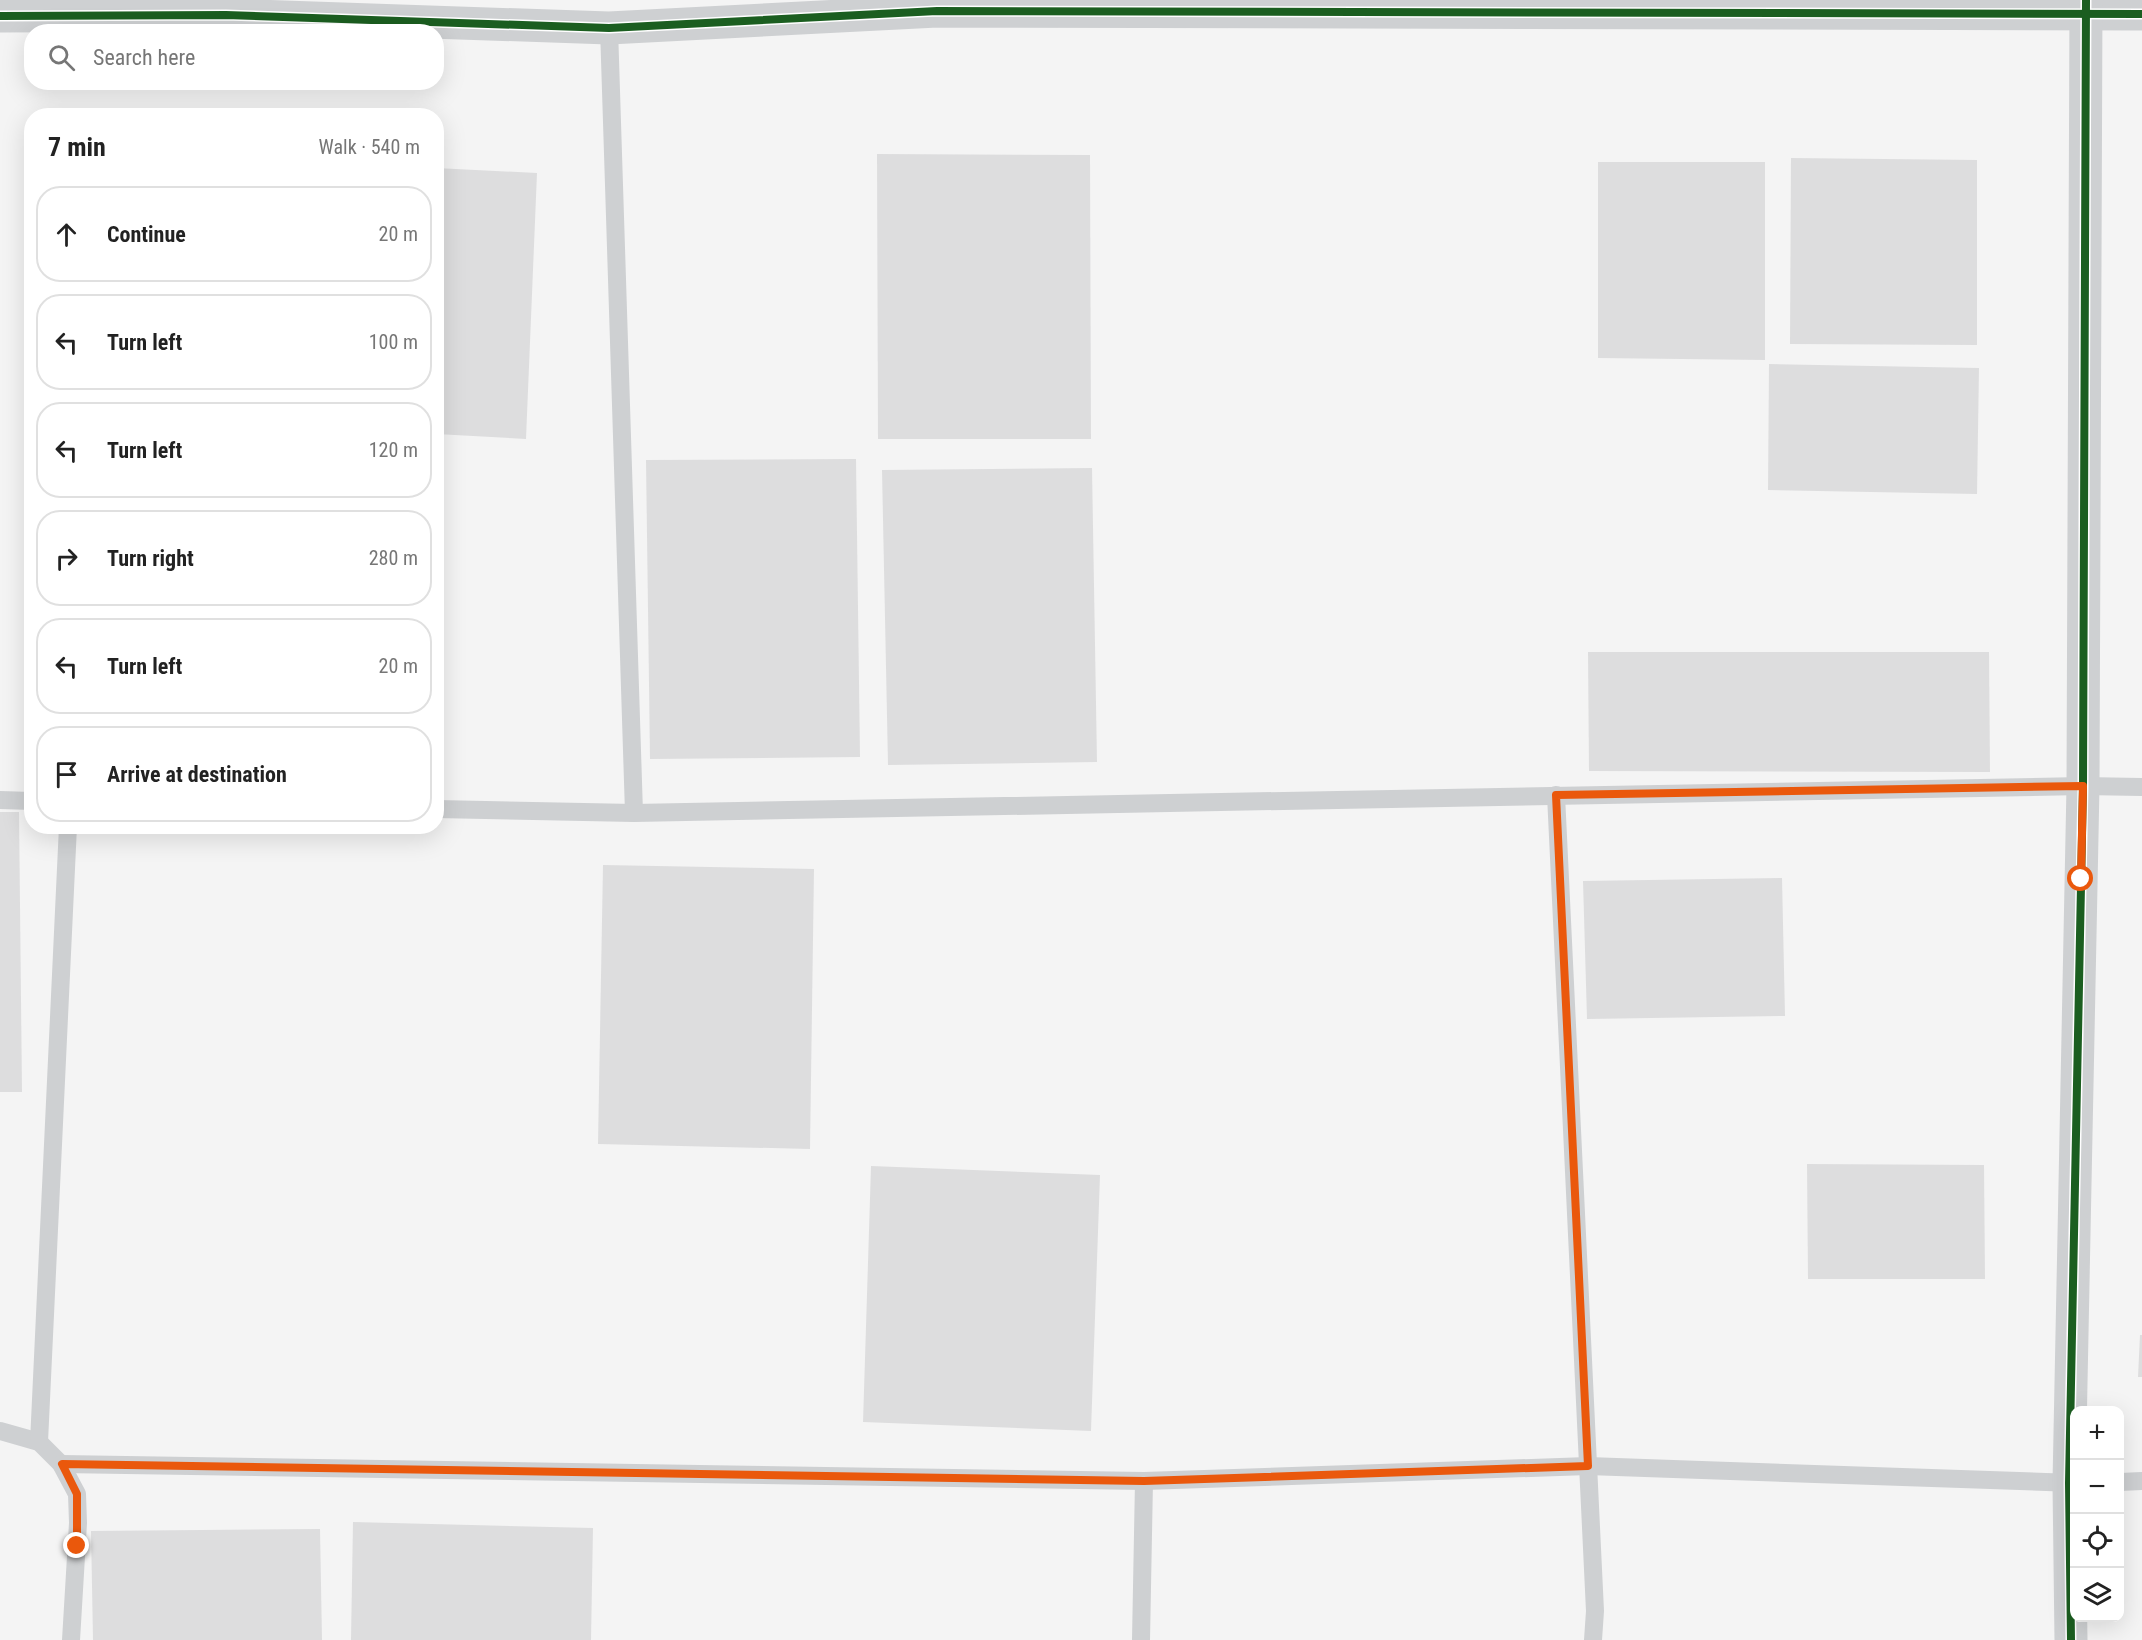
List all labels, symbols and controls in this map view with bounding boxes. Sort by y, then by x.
search box [24,24,444,90]
icon: search [45,41,78,74]
text: Search here [93,45,195,70]
text: 7 min [48,132,106,162]
text: Walk · 540 m [319,135,420,159]
icon: ahead [50,218,83,251]
text: Continue [107,222,186,247]
text: 20 m [379,222,418,246]
icon: left [50,326,83,359]
text: Turn left [107,330,182,355]
text: 100 m [369,330,418,354]
icon: left [50,434,83,467]
text: Turn left [107,438,182,463]
text: 120 m [369,438,418,462]
icon: right [50,542,83,575]
text: Turn right [107,546,194,571]
text: 280 m [369,546,418,570]
icon: left [50,650,83,683]
text: Turn left [107,654,182,679]
text: 20 m [379,654,418,678]
icon: arrive [50,758,83,791]
text: Arrive at destination [107,762,287,787]
route start [2067,865,2093,891]
map controls [2070,1406,2124,1622]
button: + [2070,1406,2124,1460]
button: − [2070,1460,2124,1514]
button: locate [2070,1514,2124,1568]
route end [63,1532,89,1558]
button: layers [2070,1568,2124,1622]

